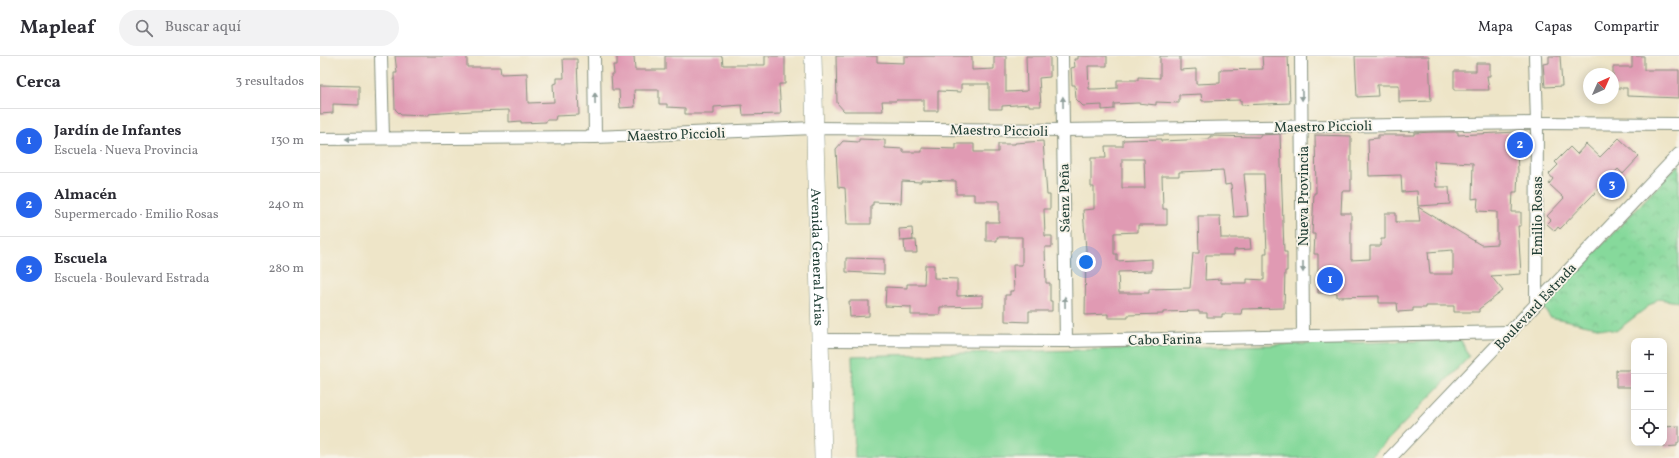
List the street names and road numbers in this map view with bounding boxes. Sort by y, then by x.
street label: Maestro Piccioli [1274,117,1372,138]
street label: Maestro Piccioli [950,121,1048,142]
street label: Maestro Piccioli [627,124,726,147]
street label: Nueva Provincia [1295,146,1314,246]
street label: Sáenz Peña [1055,163,1076,233]
street label: Emilio Rosas [1529,176,1548,256]
street label: Avenida General Arias [805,188,828,326]
street label: Boulevard Estrada [1491,259,1581,355]
street label: Cabo Farina [1128,330,1202,351]

